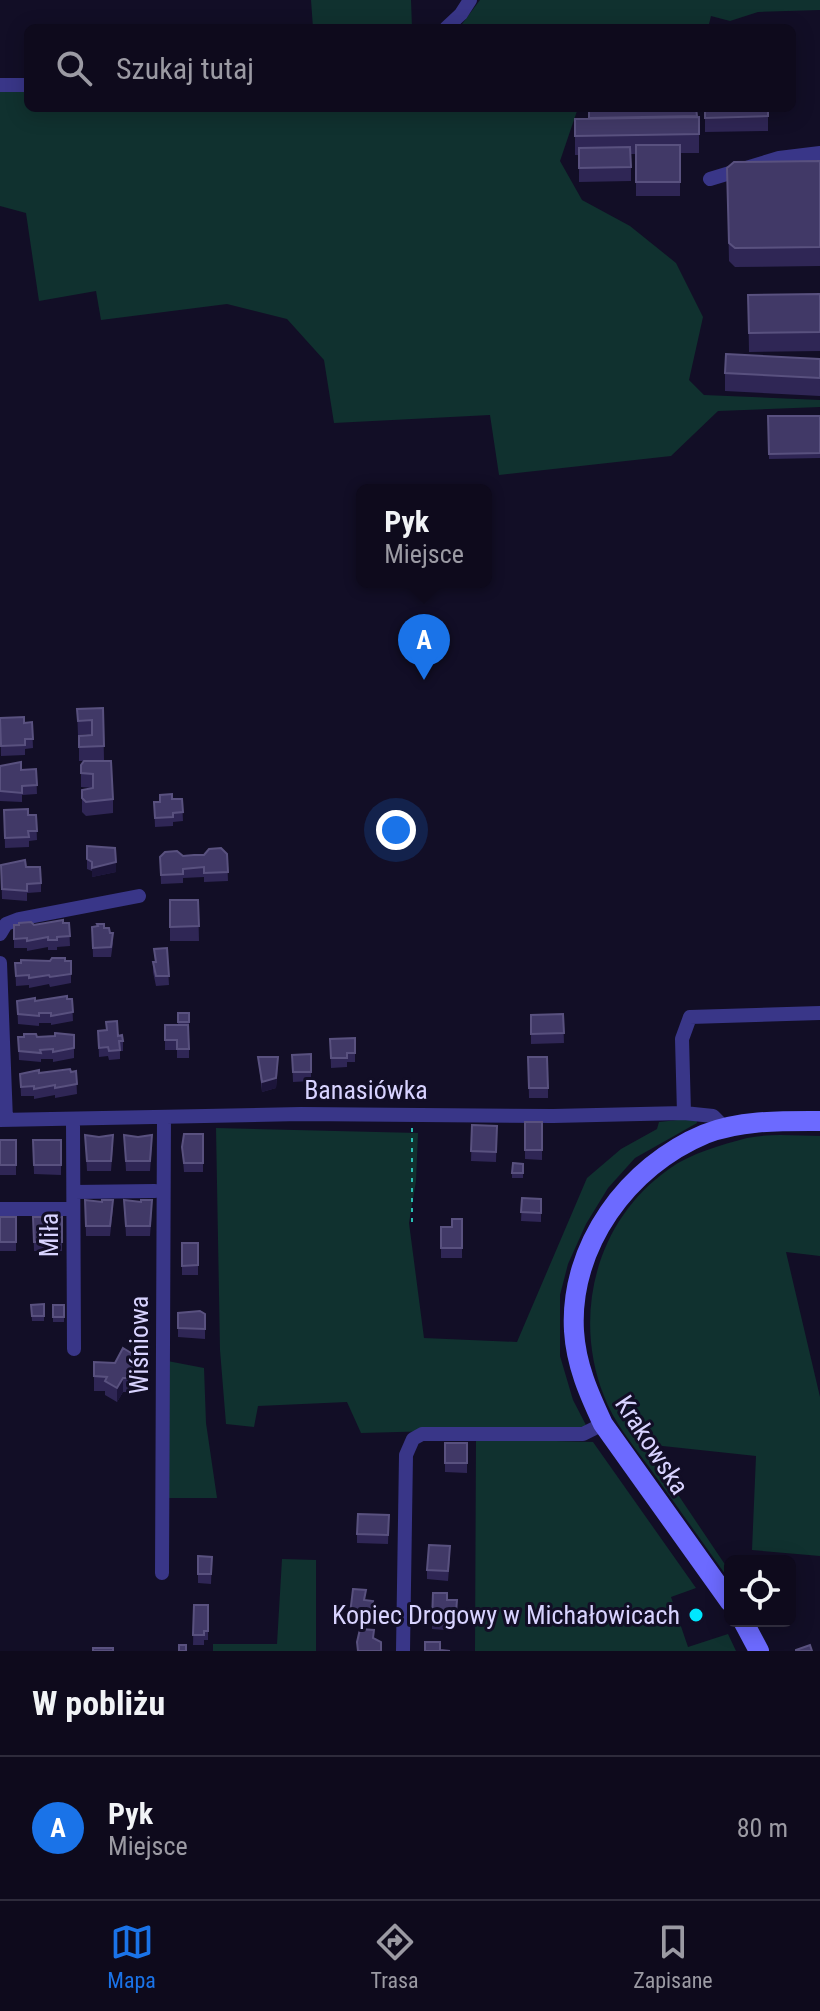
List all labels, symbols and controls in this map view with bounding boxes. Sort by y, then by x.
search box [24,24,796,112]
icon: search [52,46,96,90]
text: Szukaj tutaj [116,51,254,86]
popup [356,484,492,588]
text: Pyk [384,504,429,539]
text: Miejsce [384,539,464,569]
pin: A [398,614,450,680]
your location [376,810,416,850]
street label: Banasiówka [304,1075,428,1105]
street label: Miła [34,1213,64,1257]
street label: Wiśniowa [124,1296,154,1394]
street label: Krakowska [609,1390,695,1500]
map controls [724,1555,796,1627]
button: locate [724,1555,796,1627]
place label: Kopiec Drogowy w Michałowicach [332,1600,680,1630]
marker: Kopiec Drogowy w Michałowicach [687,1606,705,1624]
text: W pobliżu [32,1683,165,1723]
text: Pyk [108,1796,153,1831]
text: A [50,1813,66,1843]
text: 80 m [737,1813,788,1843]
text: Miejsce [108,1831,188,1861]
tab: Mapa [107,1920,156,1993]
tab: Trasa [371,1920,419,1993]
tab: Zapisane [633,1920,713,1993]

